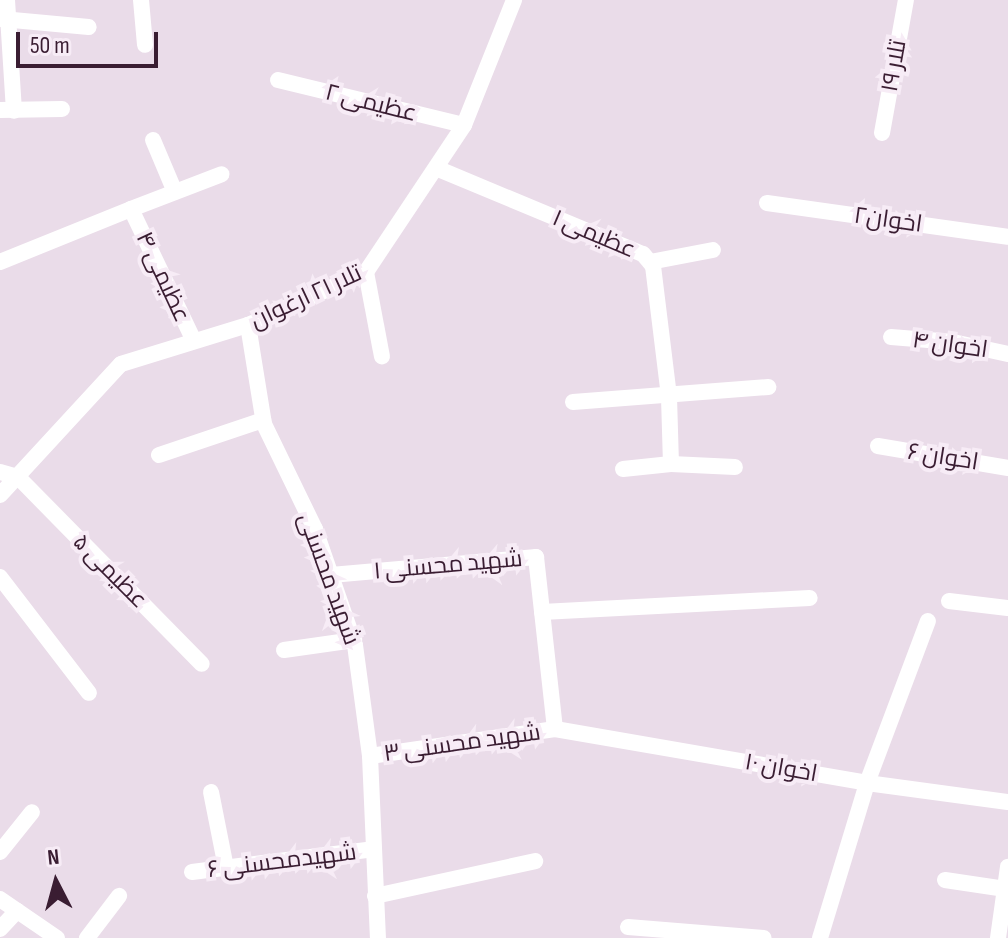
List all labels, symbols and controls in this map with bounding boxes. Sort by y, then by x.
scale bar [20,16,162,66]
text: 50 m [30,31,70,60]
street label: تلار ۱۹ [875,38,913,94]
street label: عظیمی ۲ [322,78,420,128]
street label: اخوان۲ [852,201,924,239]
street label: عظیمی ۱ [548,204,640,264]
street label: عظیمی ۴ [130,227,196,327]
street label: تلار ۲۱ ارغوان [246,259,366,335]
street label: اخوان ۴ [910,325,990,365]
street label: اخوان ۶ [905,437,981,477]
street label: شهید محسنی [292,509,366,649]
street label: عظیمی ۵ [67,528,153,614]
street label: شهید محسنی ۱ [372,544,524,586]
street label: شهید محسنی ۳ [382,718,542,768]
street label: اخوان ۱۰ [742,747,820,789]
street label: شهیدمحسنی ۶ [206,838,358,884]
north arrow [16,842,96,922]
text: N [46,844,61,872]

